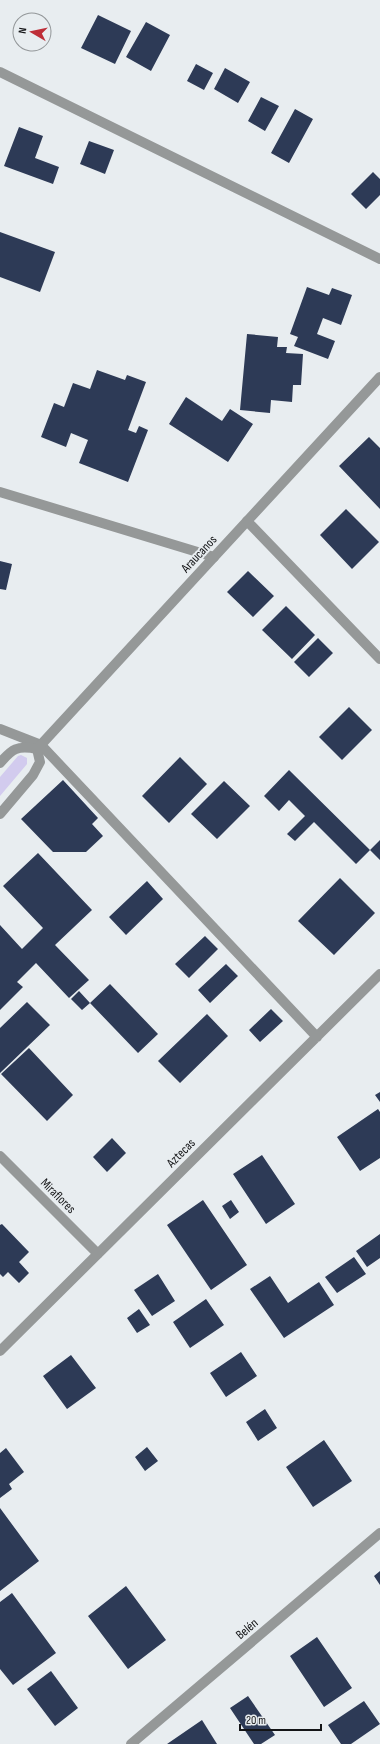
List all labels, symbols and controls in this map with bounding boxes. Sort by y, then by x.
north arrow [12,12,52,52]
text: N [16,26,30,34]
street label: Araucanos [177,532,221,577]
street label: Aztecas [163,1135,199,1171]
street label: Miraflores [37,1175,79,1217]
street label: Belén [233,1615,261,1643]
scale bar [240,1706,321,1732]
text: 20 m [246,1713,266,1728]

